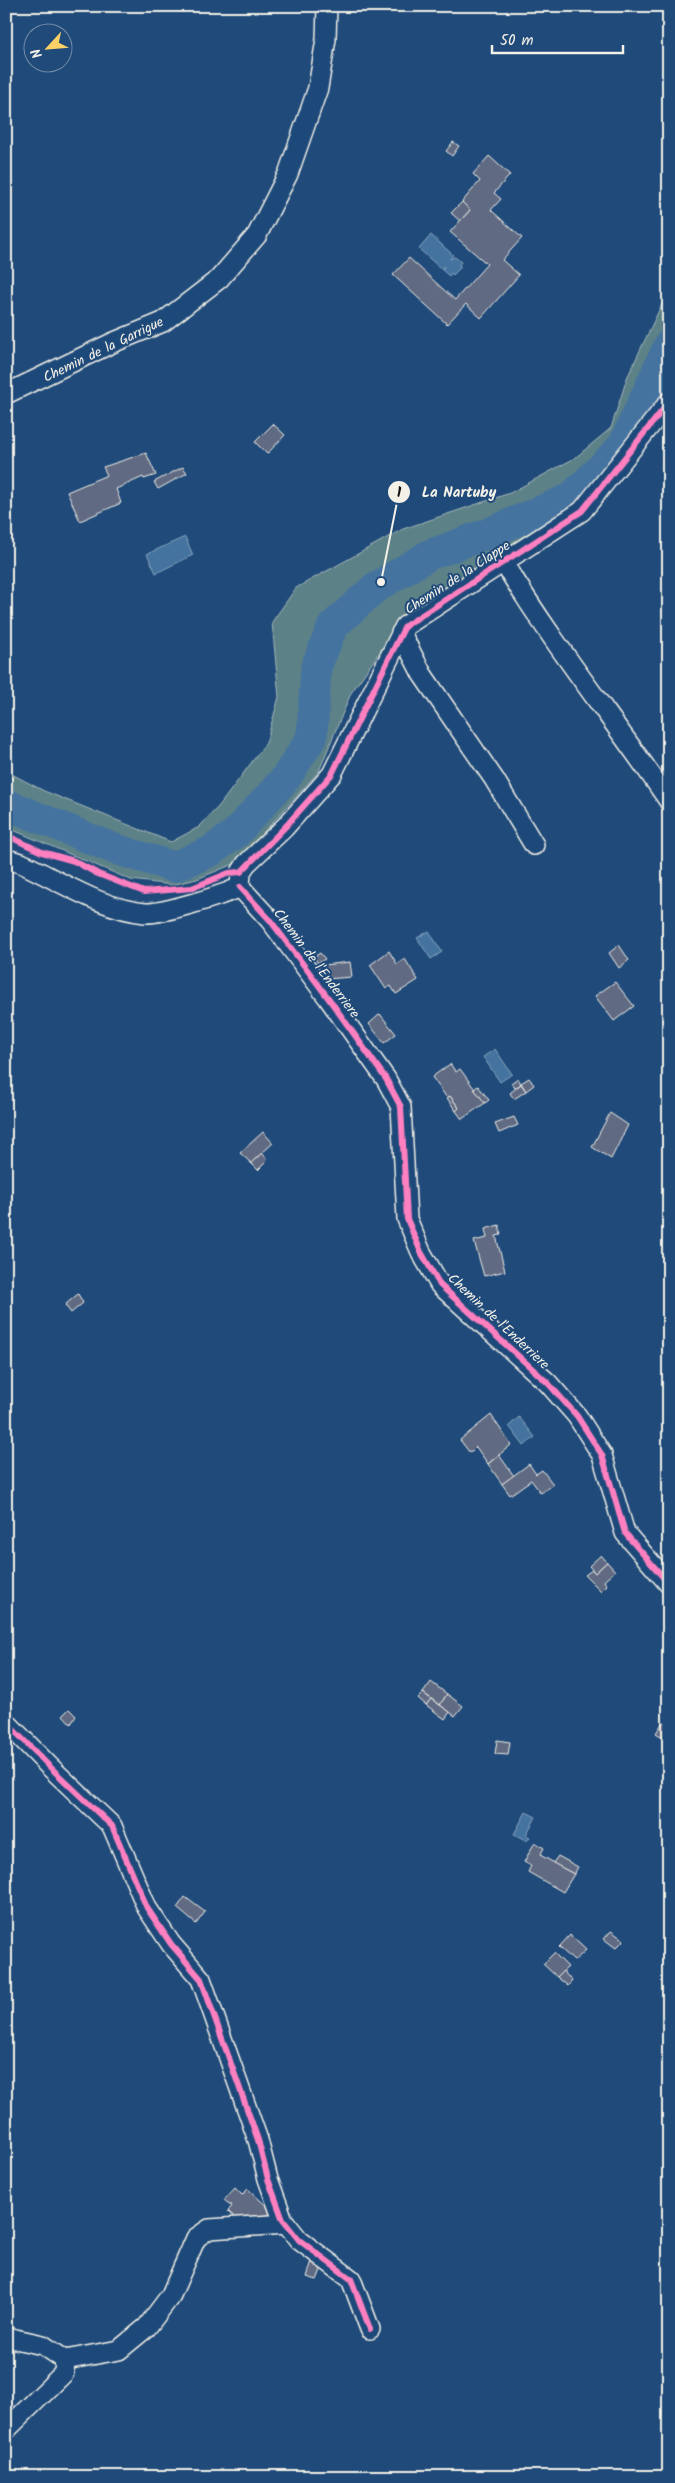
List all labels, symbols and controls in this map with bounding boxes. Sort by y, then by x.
north arrow [22,22,72,72]
scale bar [492,22,624,54]
text: 50 m [500,29,534,53]
text: N [25,44,49,62]
street label: Chemin de la Garrigue [39,311,168,389]
callout: La Nartuby [387,477,506,507]
text: 1 [397,481,402,505]
text: La Nartuby [422,481,496,505]
street label: Chemin de la Clappe [400,535,515,620]
street label: Chemin de l'Enderriere [267,904,365,1024]
street label: Chemin de l'Enderriere [442,1268,555,1376]

